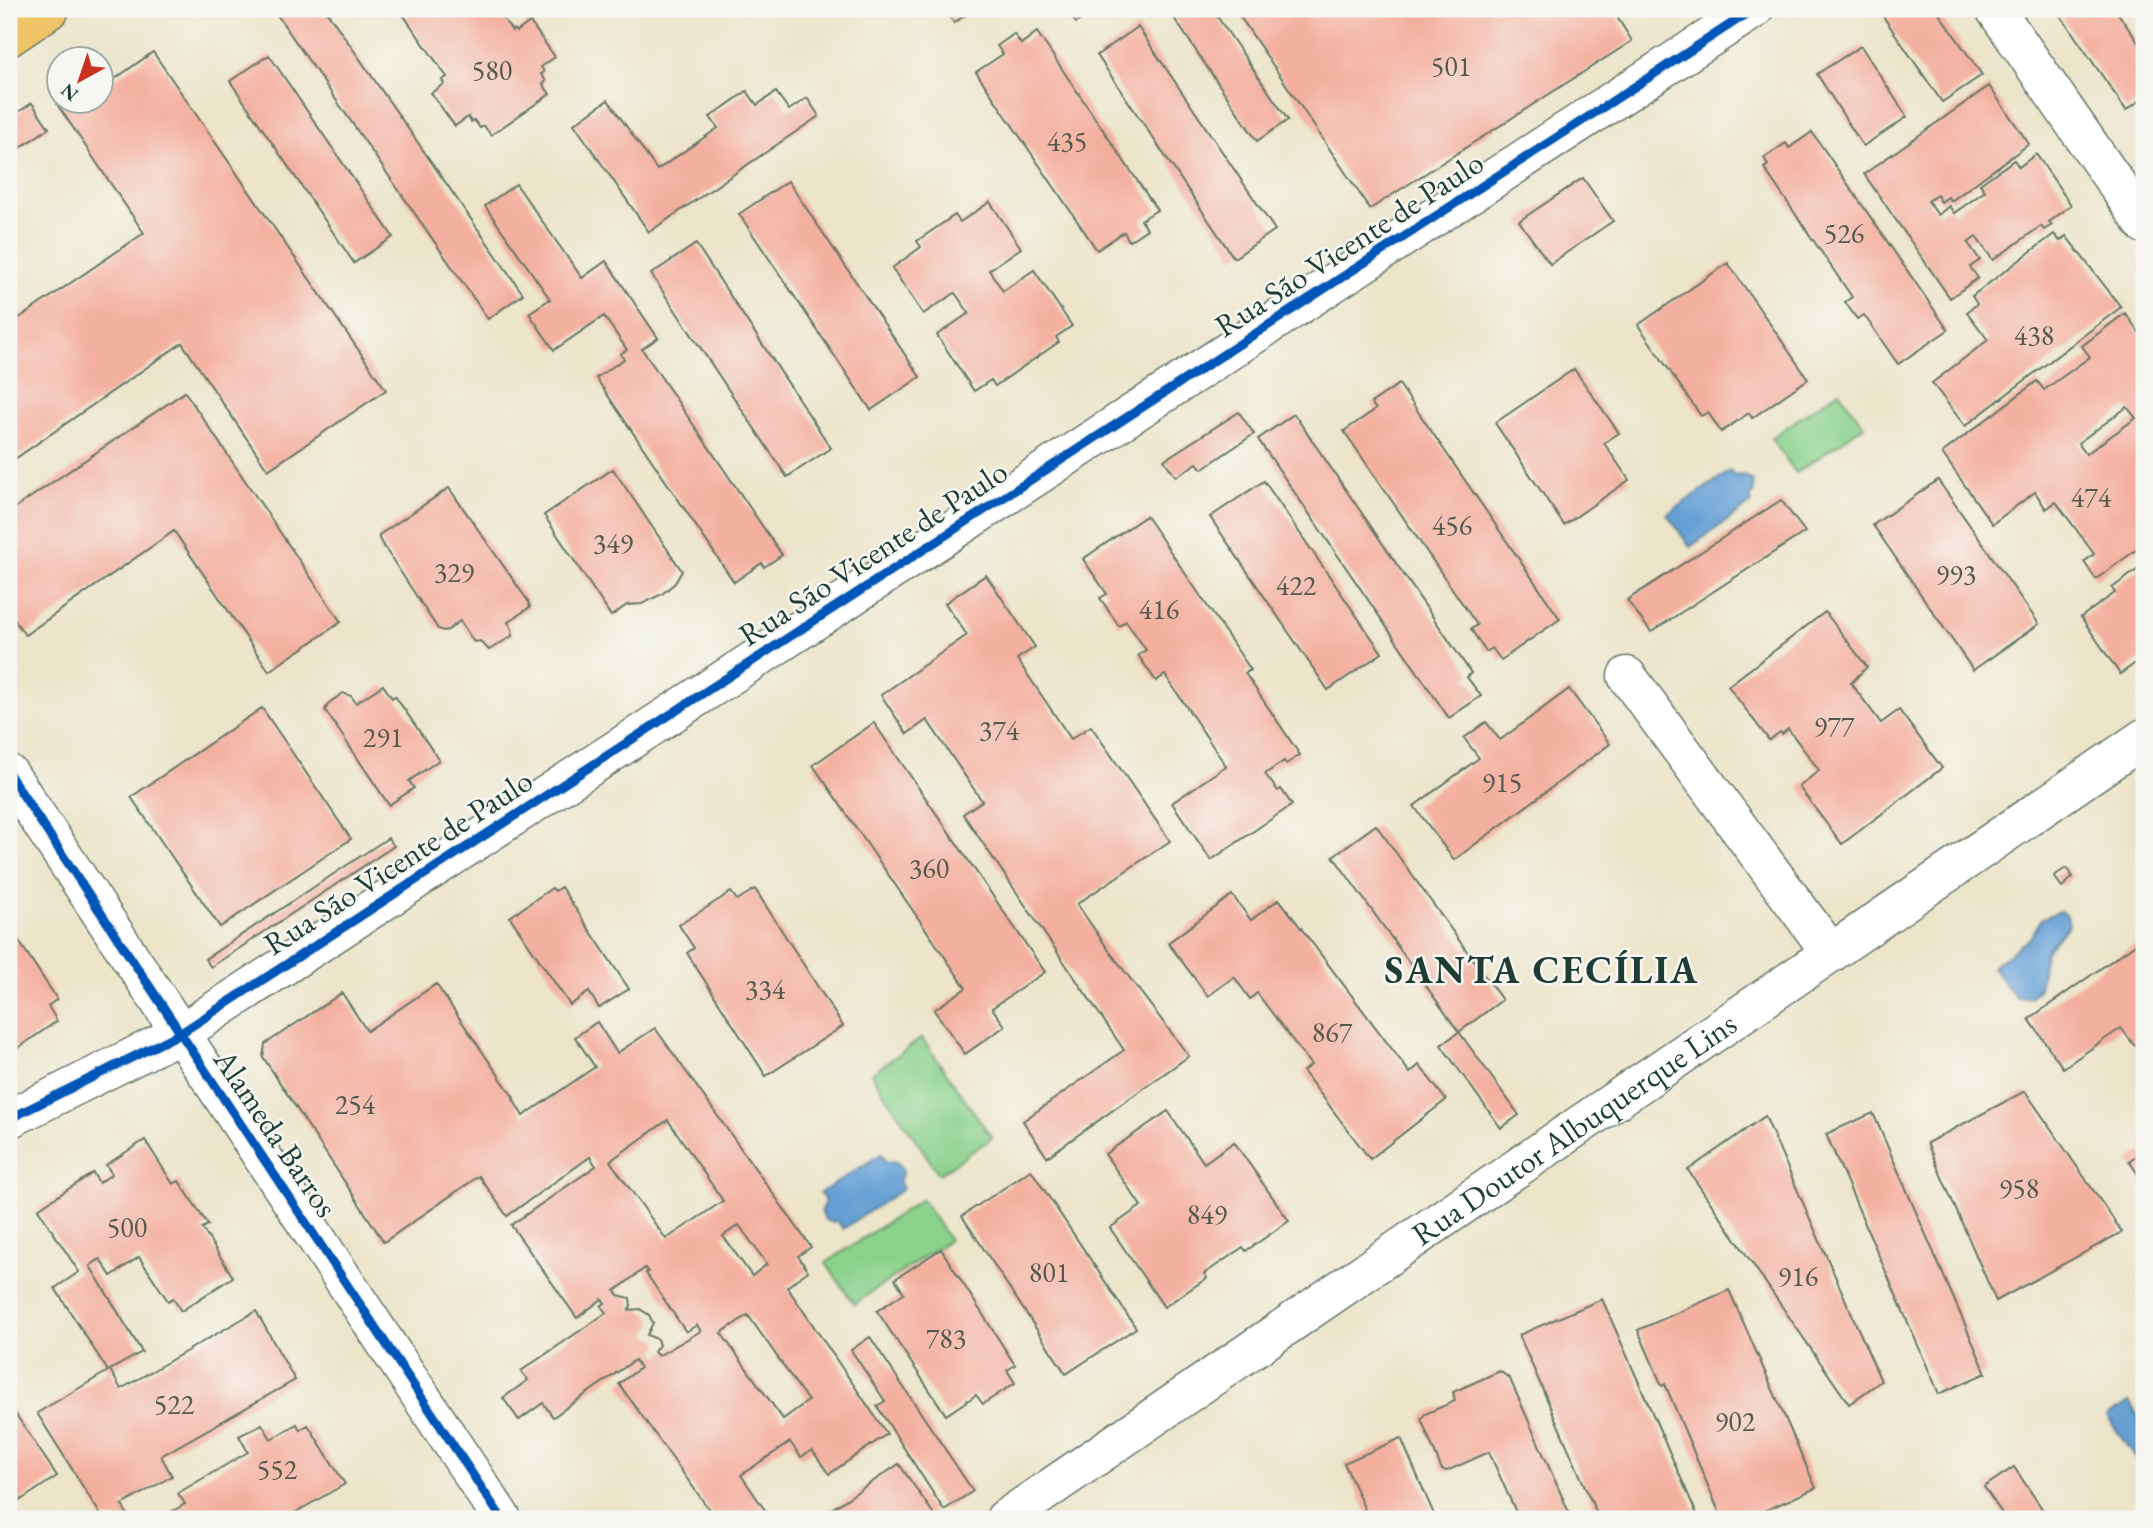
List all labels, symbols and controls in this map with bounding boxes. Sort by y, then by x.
north arrow [46,46,116,116]
house number: 501 [1431,48,1471,84]
house number: 580 [472,52,512,88]
text: N [55,78,83,107]
house number: 435 [1047,123,1087,159]
street label: Rua São Vicente de Paulo [1207,141,1491,347]
house number: 526 [1824,215,1864,251]
house number: 438 [2014,317,2054,353]
street label: Rua São Vicente de Paulo [731,450,1015,656]
house number: 474 [2071,479,2112,515]
house number: 456 [1432,507,1472,543]
house number: 349 [593,525,633,561]
house number: 329 [434,554,474,590]
house number: 993 [1936,556,1976,592]
house number: 422 [1276,567,1317,603]
house number: 416 [1139,591,1179,627]
house number: 977 [1814,708,1855,744]
house number: 374 [979,712,1020,748]
house number: 291 [363,719,403,755]
street label: Rua São Vicente de Paulo [256,759,540,965]
house number: 915 [1482,764,1522,800]
house number: 360 [909,850,949,886]
district label: SANTA CECÍLIA [1385,945,1699,994]
house number: 334 [745,971,786,1007]
street label: Rua Doutor Albuquerque Lins [1403,1003,1745,1255]
house number: 867 [1312,1014,1353,1050]
street label: Alameda Barros [204,1040,348,1225]
house number: 254 [335,1086,376,1122]
house number: 958 [1999,1170,2039,1206]
house number: 849 [1187,1196,1227,1232]
house number: 500 [107,1209,147,1245]
house number: 801 [1029,1254,1069,1290]
house number: 916 [1778,1258,1818,1294]
house number: 783 [926,1320,966,1356]
house number: 522 [154,1386,195,1422]
house number: 902 [1715,1403,1756,1439]
house number: 552 [257,1451,298,1487]

